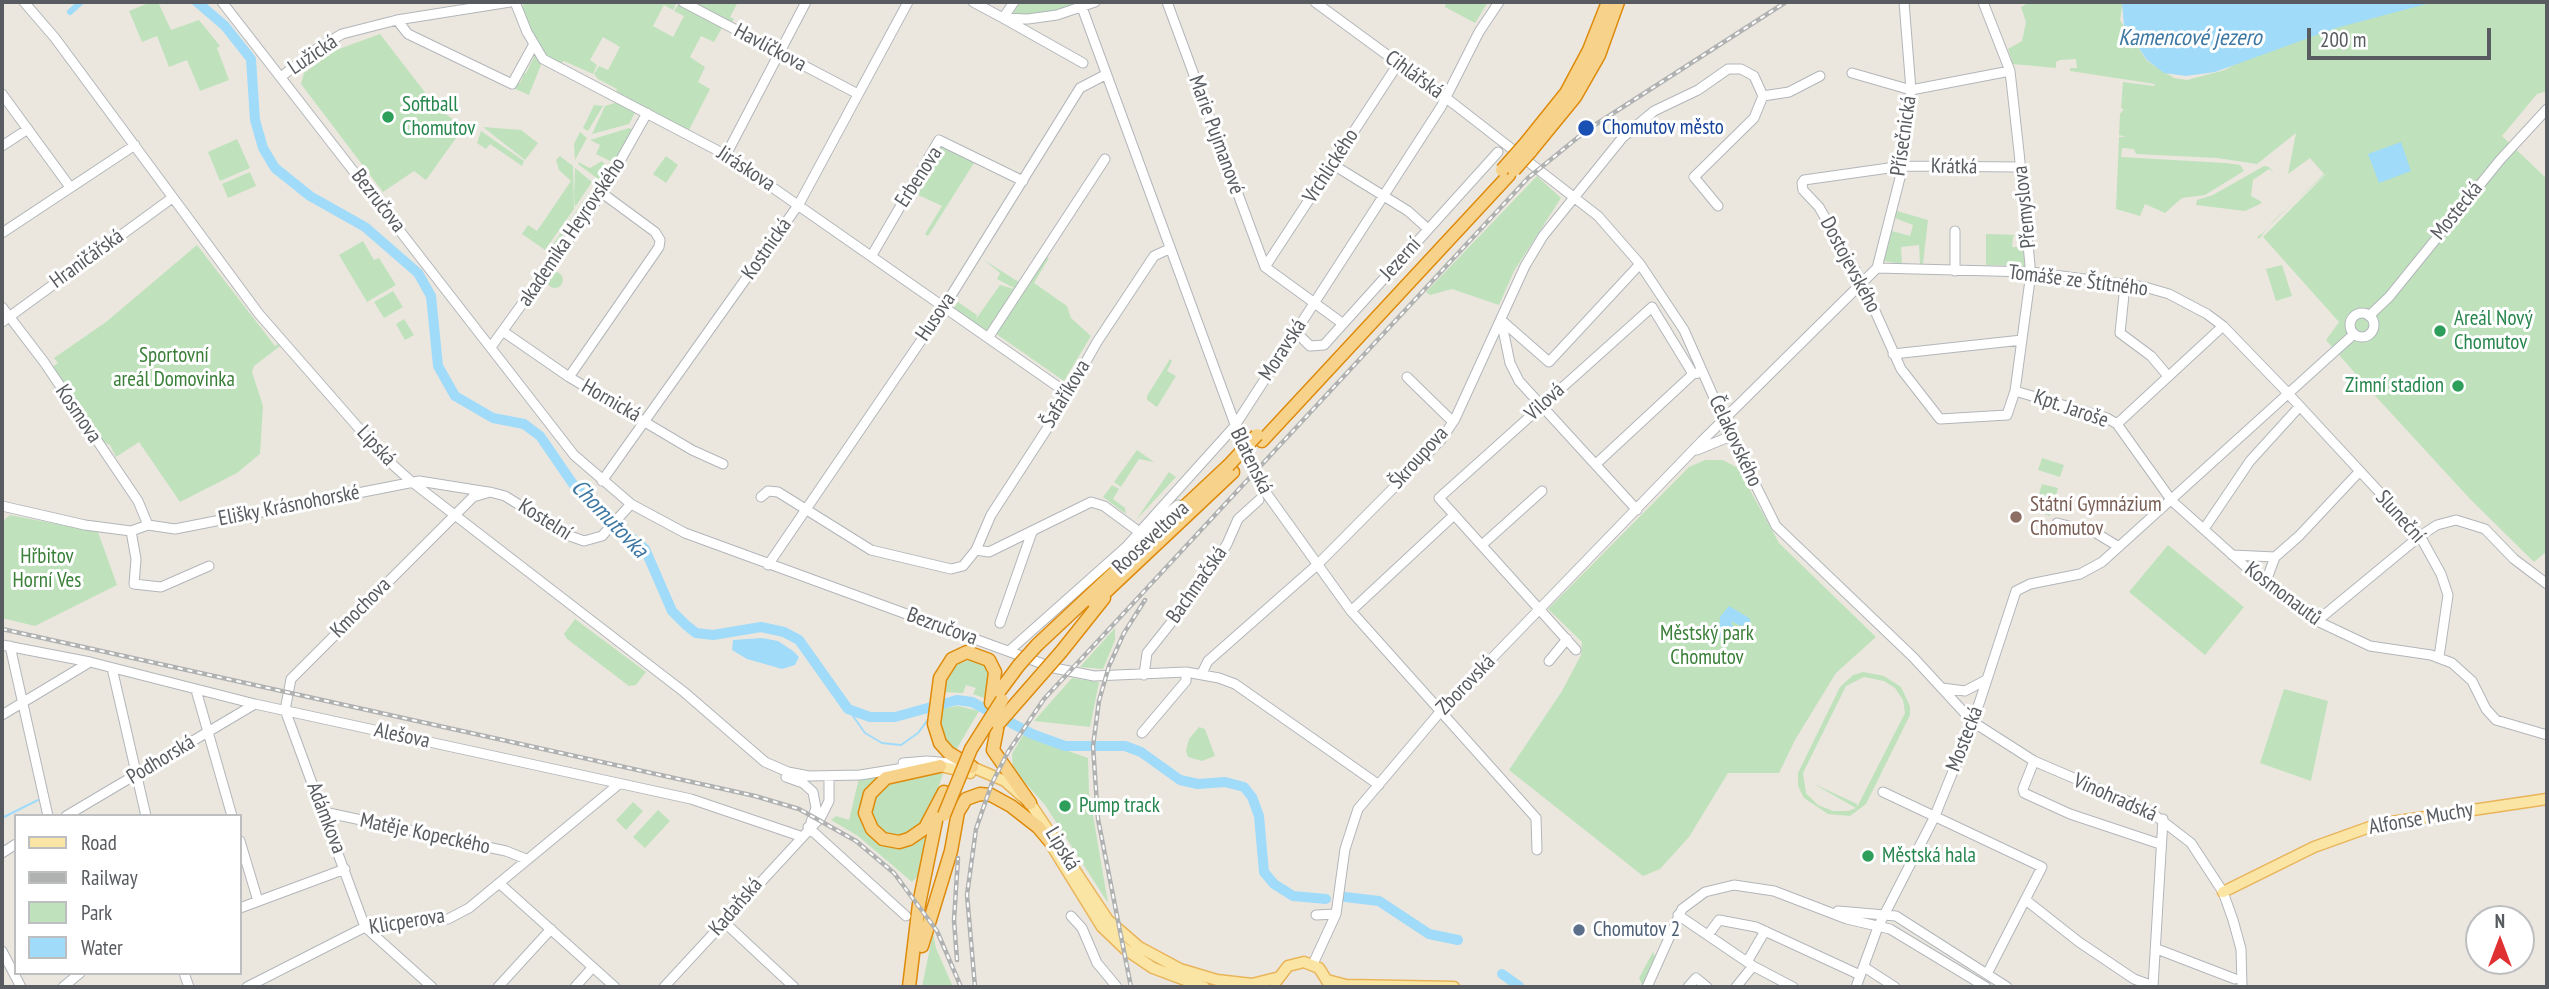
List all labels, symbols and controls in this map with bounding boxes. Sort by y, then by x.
scale bar [2311,14,2495,58]
street label: Havlíčkova [730,19,810,77]
water label: Kamencové jezero [2118,24,2262,52]
text: 200 m [2320,26,2366,53]
street label: Lužická [284,30,342,80]
street label: Cihlářská [1380,45,1448,105]
street label: Marie Pujmanové [1183,72,1249,198]
place label: Softball Chomutov [402,92,475,142]
street label: Přísečnická [1886,94,1922,178]
marker: Softball Chomutov [380,109,396,125]
place label: Chomutov město [1602,115,1724,141]
marker: Chomutov město [1576,118,1596,138]
street label: Vrchlického [1298,124,1364,208]
street label: Jiráskova [712,141,780,197]
street label: Erbenova [890,142,948,212]
street label: akademika Heyrovského [513,153,631,311]
street label: Krátká [1931,154,1977,180]
street label: Bezručova [345,164,411,238]
street label: Přemyslova [2008,164,2042,250]
street label: Mostecká [2426,177,2488,245]
street label: Kostnická [737,213,797,285]
street label: Dostojevského [1814,213,1886,317]
street label: Hraničářská [45,224,129,294]
street label: Jezerní [1375,232,1427,286]
street label: Tomáše ze Štítného [2007,260,2149,302]
street label: Husova [911,288,961,346]
place label: Areál Nový Chomutov [2454,306,2533,356]
street label: Moravská [1254,314,1312,386]
marker: Areál Nový Chomutov [2432,323,2448,339]
park label: Sportovní areál Domovinka [113,343,235,393]
street label: Šafaříkova [1036,355,1096,433]
place label: Zimní stadion [2345,373,2444,399]
street label: Hornická [577,374,645,428]
street label: Vilová [1520,378,1570,426]
marker: Zimní stadion [2450,378,2466,394]
street label: Kosmova [49,380,107,448]
street label: Kpt. Jaroše [2030,385,2112,433]
street label: Čelakovského [1703,391,1767,491]
street label: Lipská [351,421,401,471]
street label: Škroupova [1384,421,1454,495]
street label: Blatenská [1224,424,1278,498]
water label: Chomutovka [565,474,653,564]
street label: Elišky Krásnohorské [216,480,362,532]
street label: Sluneční [2370,486,2430,548]
place label: Státní Gymnázium Chomutov [2030,492,2162,542]
street label: Kostelní [513,494,577,546]
street label: Rooseveltova [1107,496,1195,580]
marker: Státní Gymnázium Chomutov [2008,509,2024,525]
street label: Bachmačská [1161,542,1233,628]
park label: Hřbitov Horní Ves [13,544,81,594]
street label: Kosmonautů [2239,557,2327,631]
street label: Kmochova [326,573,396,643]
street label: Bezručova [903,603,981,651]
park label: Městský park Chomutov [1660,621,1754,671]
street label: Zborovská [1431,650,1501,720]
street label: Mostecká [1941,703,1989,775]
street label: Alešova [372,718,432,754]
street label: Podhorská [122,730,200,790]
street label: Vinohradská [2069,768,2161,828]
street label: Adámkova [301,779,351,857]
place label: Pump track [1079,793,1160,819]
street label: Alfonse Muchy [2367,797,2475,841]
marker: Pump track [1057,798,1073,814]
street label: Matěje Kopeckého [358,808,492,860]
legend [14,814,242,975]
street label: Lipská [1039,823,1085,875]
text: Road [81,829,117,856]
place label: Městská hala [1882,843,1976,869]
marker: Městská hala [1860,848,1876,864]
text: Railway [81,864,138,891]
street label: Kadaňská [704,873,768,941]
text: Park [81,899,112,926]
street label: Klicperova [367,904,447,940]
north arrow [2465,905,2535,975]
text: N [2495,909,2505,933]
place label: Chomutov 2 [1593,917,1680,943]
marker: Chomutov 2 [1571,922,1587,938]
text: Water [81,934,123,961]

